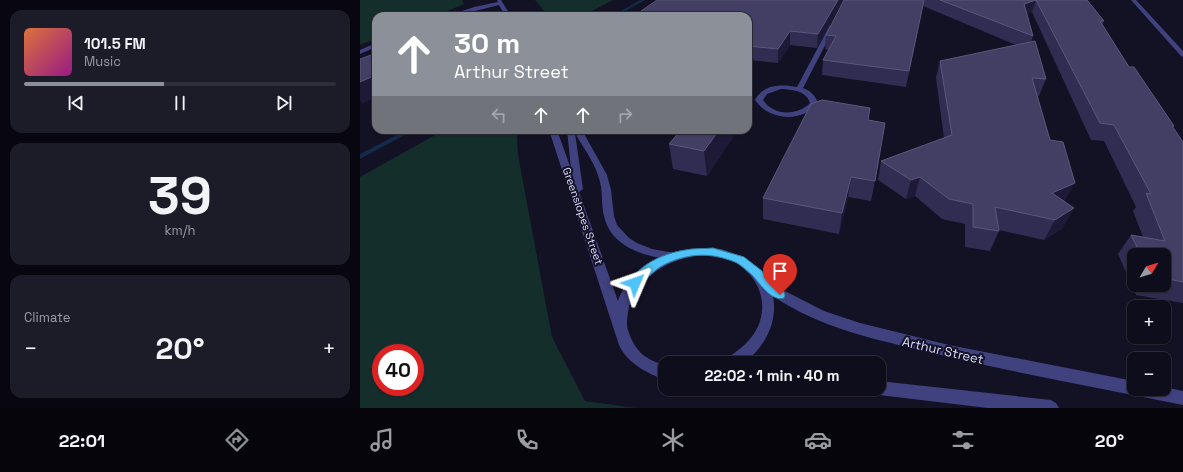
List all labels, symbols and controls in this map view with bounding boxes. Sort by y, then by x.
text: 30 m [454,25,520,61]
icon: ahead [388,28,440,80]
text: 101.5 FM [84,34,146,53]
text: Music [84,53,121,70]
text: Arthur Street [454,60,569,83]
icon: previous [65,92,87,114]
icon: pause [169,92,191,114]
icon: next [273,92,295,114]
icon: left [488,104,510,126]
icon: ahead [530,104,552,126]
icon: ahead [572,104,594,126]
icon: right [614,104,636,126]
text: 39 [148,163,212,229]
street label: Greenslopes Street [560,165,606,267]
text: km/h [165,222,195,239]
north arrow [1127,248,1171,292]
map controls [1127,248,1171,396]
pin [763,254,797,295]
icon: arrive [769,260,791,282]
position arrow [614,262,656,304]
button: + [1127,300,1171,344]
text: Climate [24,309,70,326]
text: 20° [155,329,205,368]
street label: Arthur Street [901,333,985,368]
text: − [24,334,38,362]
text: + [322,334,336,362]
speed limit sign: 40 [372,344,424,396]
button: − [1127,352,1171,396]
text: 22:02 · 1 min · 40 m [704,366,840,385]
icon: directions [223,426,251,454]
icon: music [368,426,396,454]
icon: phone [513,426,541,454]
icon: climate [659,426,687,454]
icon: car [804,426,832,454]
icon: filters [949,426,977,454]
text: 22:01 [59,429,105,452]
text: 20° [1095,429,1124,452]

